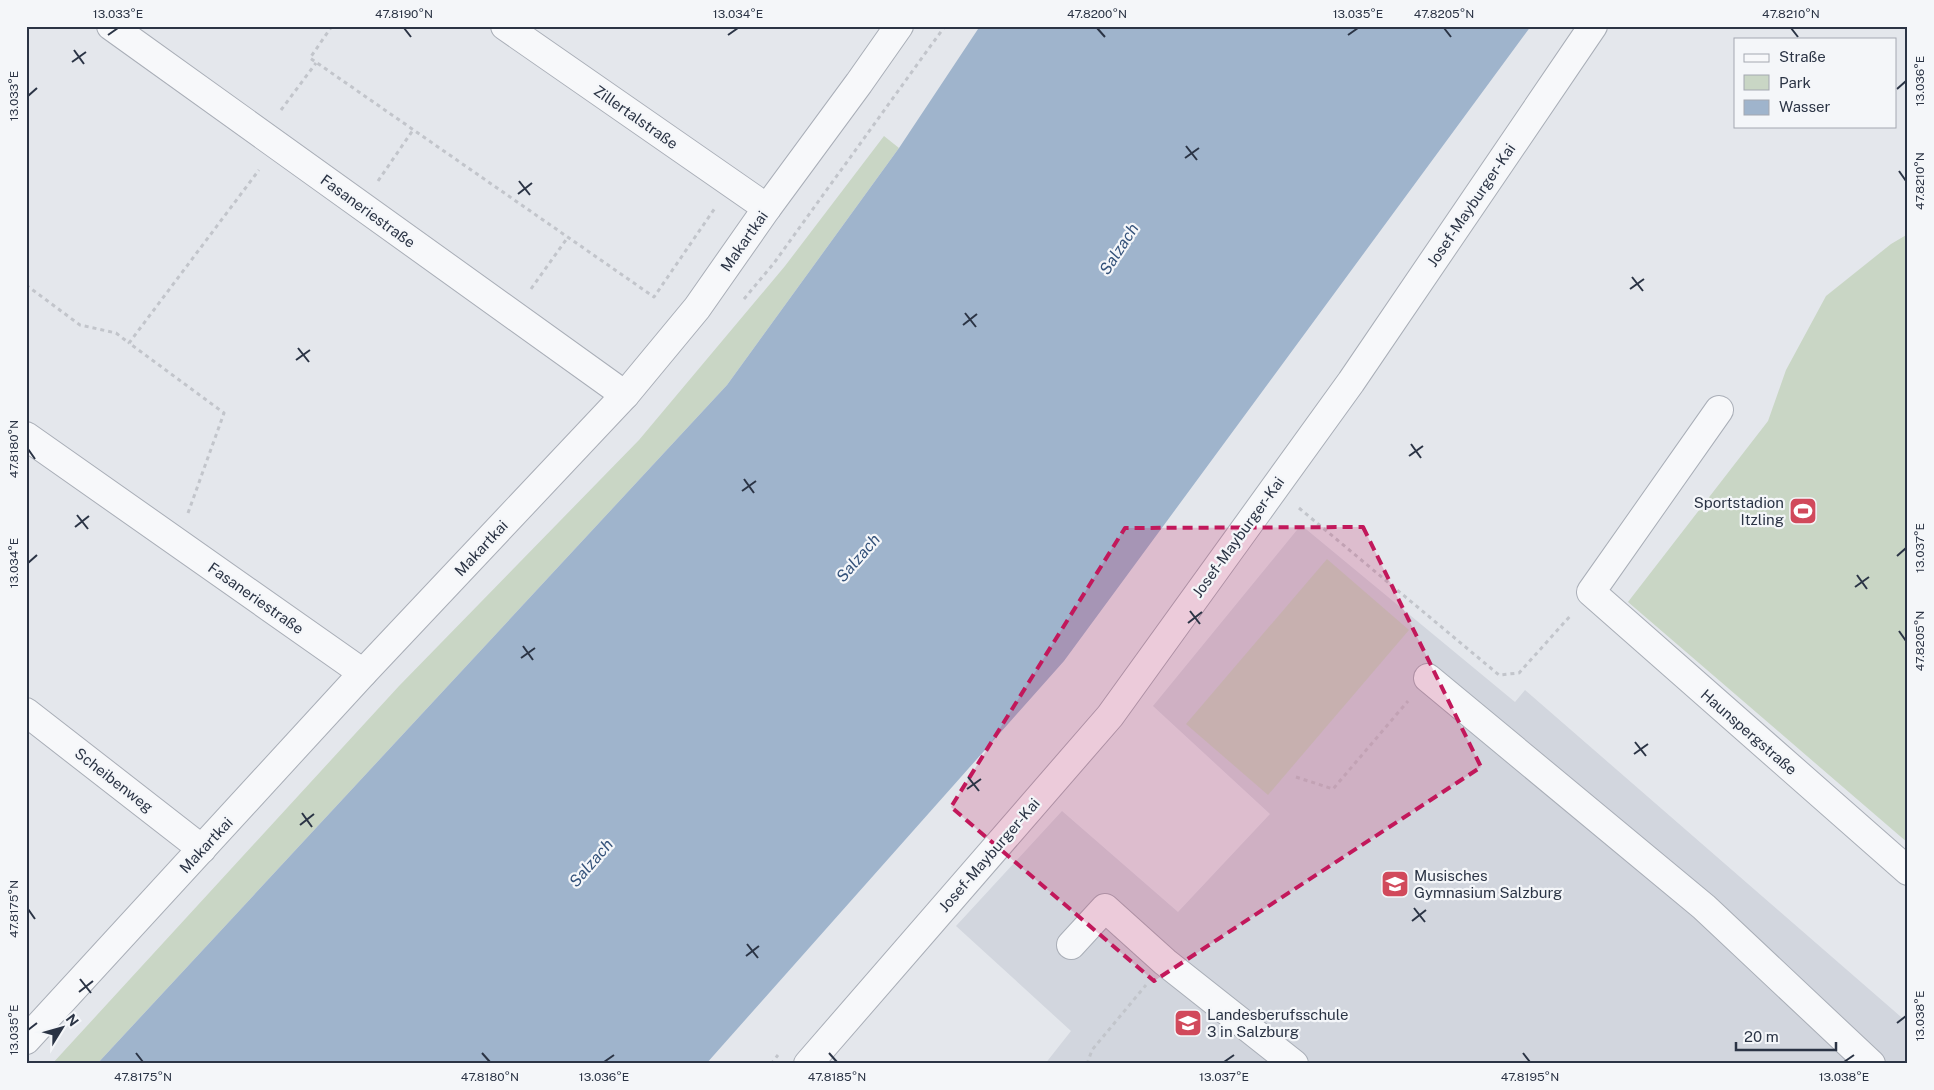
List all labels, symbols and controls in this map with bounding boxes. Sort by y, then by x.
text: 13.033°E [93,7,143,21]
text: 47.8190°N [375,7,433,21]
text: 13.034°E [713,7,763,21]
text: 47.8200°N [1067,7,1127,21]
text: 13.035°E [1333,7,1383,21]
text: 47.8205°N [1414,7,1474,21]
text: 47.8210°N [1762,7,1820,21]
legend [1734,38,1896,128]
text: Straße [1779,48,1826,65]
text: 13.036°E [1913,56,1927,106]
text: 13.033°E [7,71,21,121]
text: Park [1779,74,1811,91]
street label: Zillertalstraße [591,82,681,152]
text: Wasser [1779,98,1831,115]
street label: Josef-Mayburger-Kai [1424,140,1518,270]
text: 47.8210°N [1913,152,1927,210]
street label: Fasaneriestraße [317,171,419,251]
street label: Makartkai [717,208,771,274]
water label: Salzach [1095,220,1143,278]
text: 47.8180°N [7,420,21,478]
street label: Josef-Mayburger-Kai [1189,473,1287,601]
place label: Sportstadion Itzling [1694,494,1784,528]
sports icon: Sportstadion Itzling [1788,496,1818,526]
street label: Makartkai [451,517,511,579]
text: 13.037°E [1913,523,1927,573]
water label: Salzach [832,530,884,586]
text: 13.034°E [7,538,21,588]
street label: Fasaneriestraße [205,559,307,637]
text: 47.8205°N [1913,611,1927,671]
street label: Haunspergstraße [1698,686,1800,778]
street label: Scheibenweg [72,744,156,816]
street label: Josef-Mayburger-Kai [935,795,1043,915]
street label: Makartkai [176,814,236,876]
water label: Salzach [565,835,617,891]
place label: Musisches Gymnasium Salzburg [1414,867,1562,901]
school or university icon: Musisches Gymnasium Salzburg [1380,869,1410,899]
text: 47.8175°N [7,880,21,938]
text: 13.038°E [1913,991,1927,1041]
north arrow [38,1002,88,1052]
text: 13.035°E [7,1005,21,1055]
place label: Landesberufsschule 3 in Salzburg [1207,1006,1349,1040]
school or university icon: Landesberufsschule 3 in Salzburg [1173,1008,1203,1038]
text: N [63,1011,82,1029]
scale bar [1736,1020,1836,1052]
text: 20 m [1744,1028,1779,1045]
text: 47.8175°N [114,1070,172,1084]
text: 47.8180°N [461,1070,519,1084]
text: 13.036°E [579,1070,629,1084]
text: 47.8185°N [808,1070,866,1084]
text: 13.037°E [1199,1070,1249,1084]
text: 47.8195°N [1501,1070,1559,1084]
text: 13.038°E [1819,1070,1869,1084]

